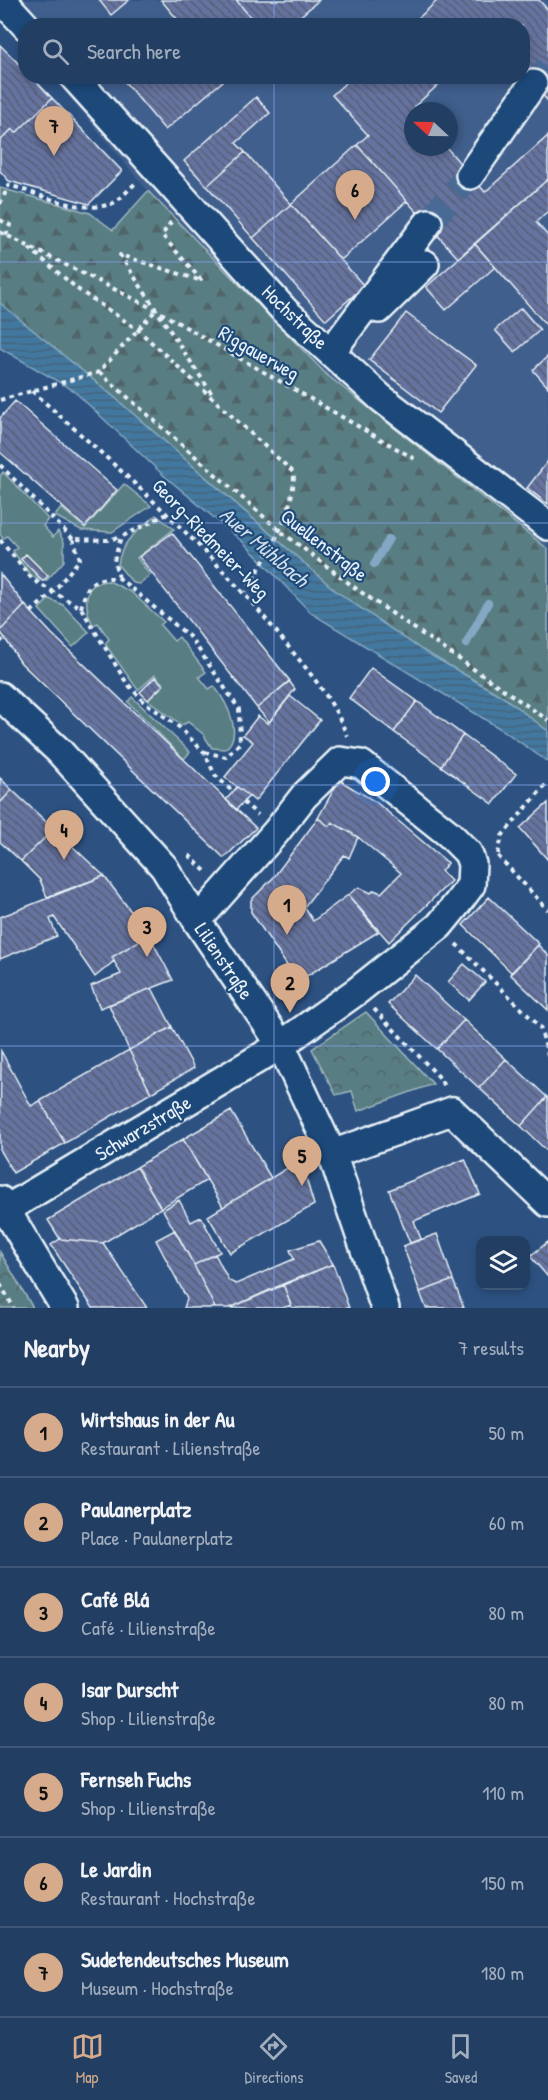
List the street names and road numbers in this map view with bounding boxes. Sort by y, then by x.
street label: Hochstraße [256,278,334,355]
street label: Riggauerweg [214,319,305,387]
street label: Georg-Riedmeier-Weg [147,472,276,605]
street label: Quellenstraße [275,502,373,587]
street label: Lilienstraße [189,917,260,1005]
street label: Schwarzstraße [90,1088,196,1167]

